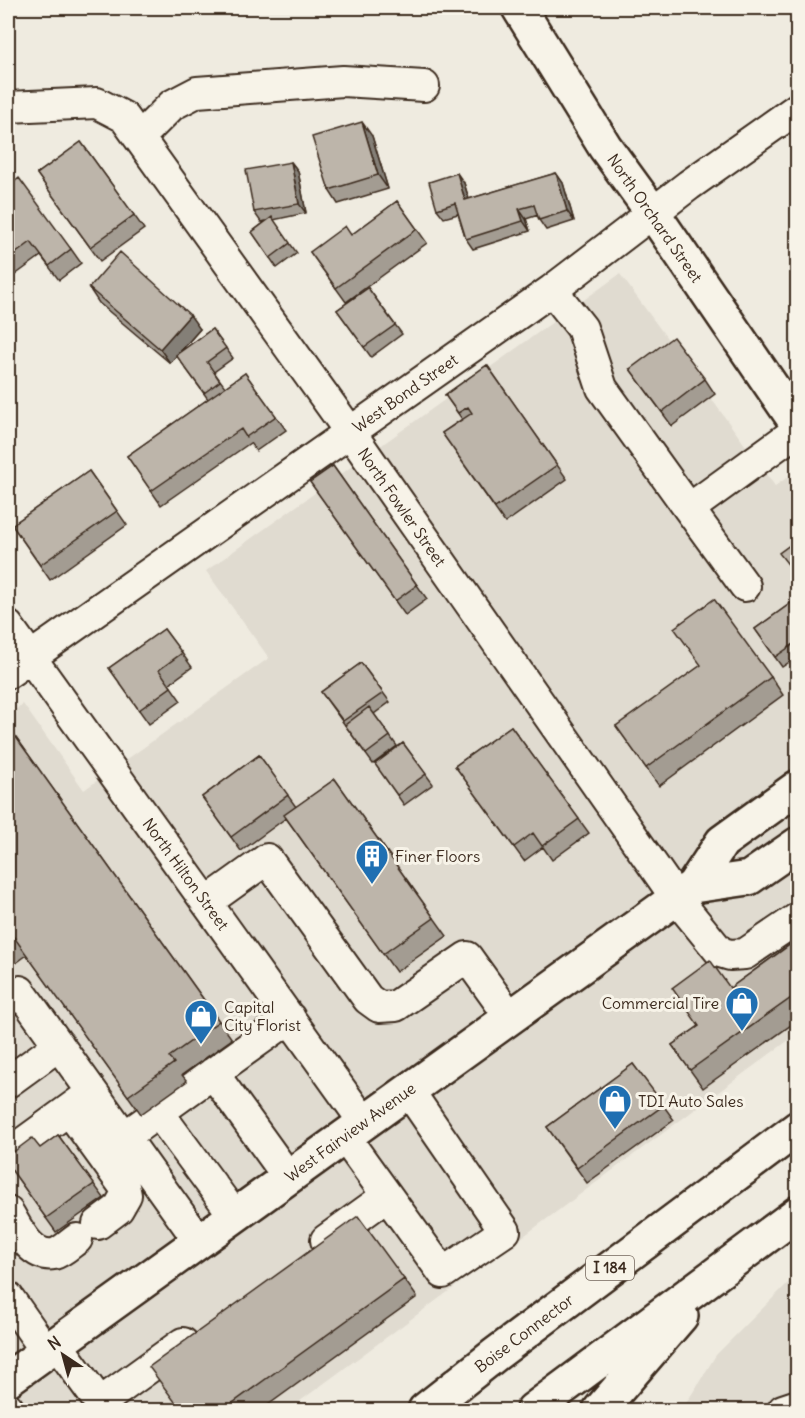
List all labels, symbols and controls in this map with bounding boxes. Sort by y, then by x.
street label: North Orchard Street [603,150,707,287]
street label: West Bond Street [349,349,462,437]
street label: North Fowler Street [354,444,451,571]
street label: North Hilton Street [139,814,234,934]
building icon: Finer Floors [354,838,390,885]
place label: Finer Floors [395,846,480,866]
shop icon: Commercial Tire [724,985,760,1032]
place label: Commercial Tire [602,993,719,1013]
place label: Capital City Florist [224,997,301,1035]
shop icon: Capital City Florist [183,998,219,1045]
street label: West Fairview Avenue [281,1078,419,1186]
shop icon: TDI Auto Sales [597,1083,633,1130]
place label: TDI Auto Sales [638,1091,744,1111]
road number: I 184 [586,1256,634,1280]
street label: Boise Connector [471,1289,578,1377]
north arrow [33,1325,93,1385]
text: N [44,1332,65,1354]

